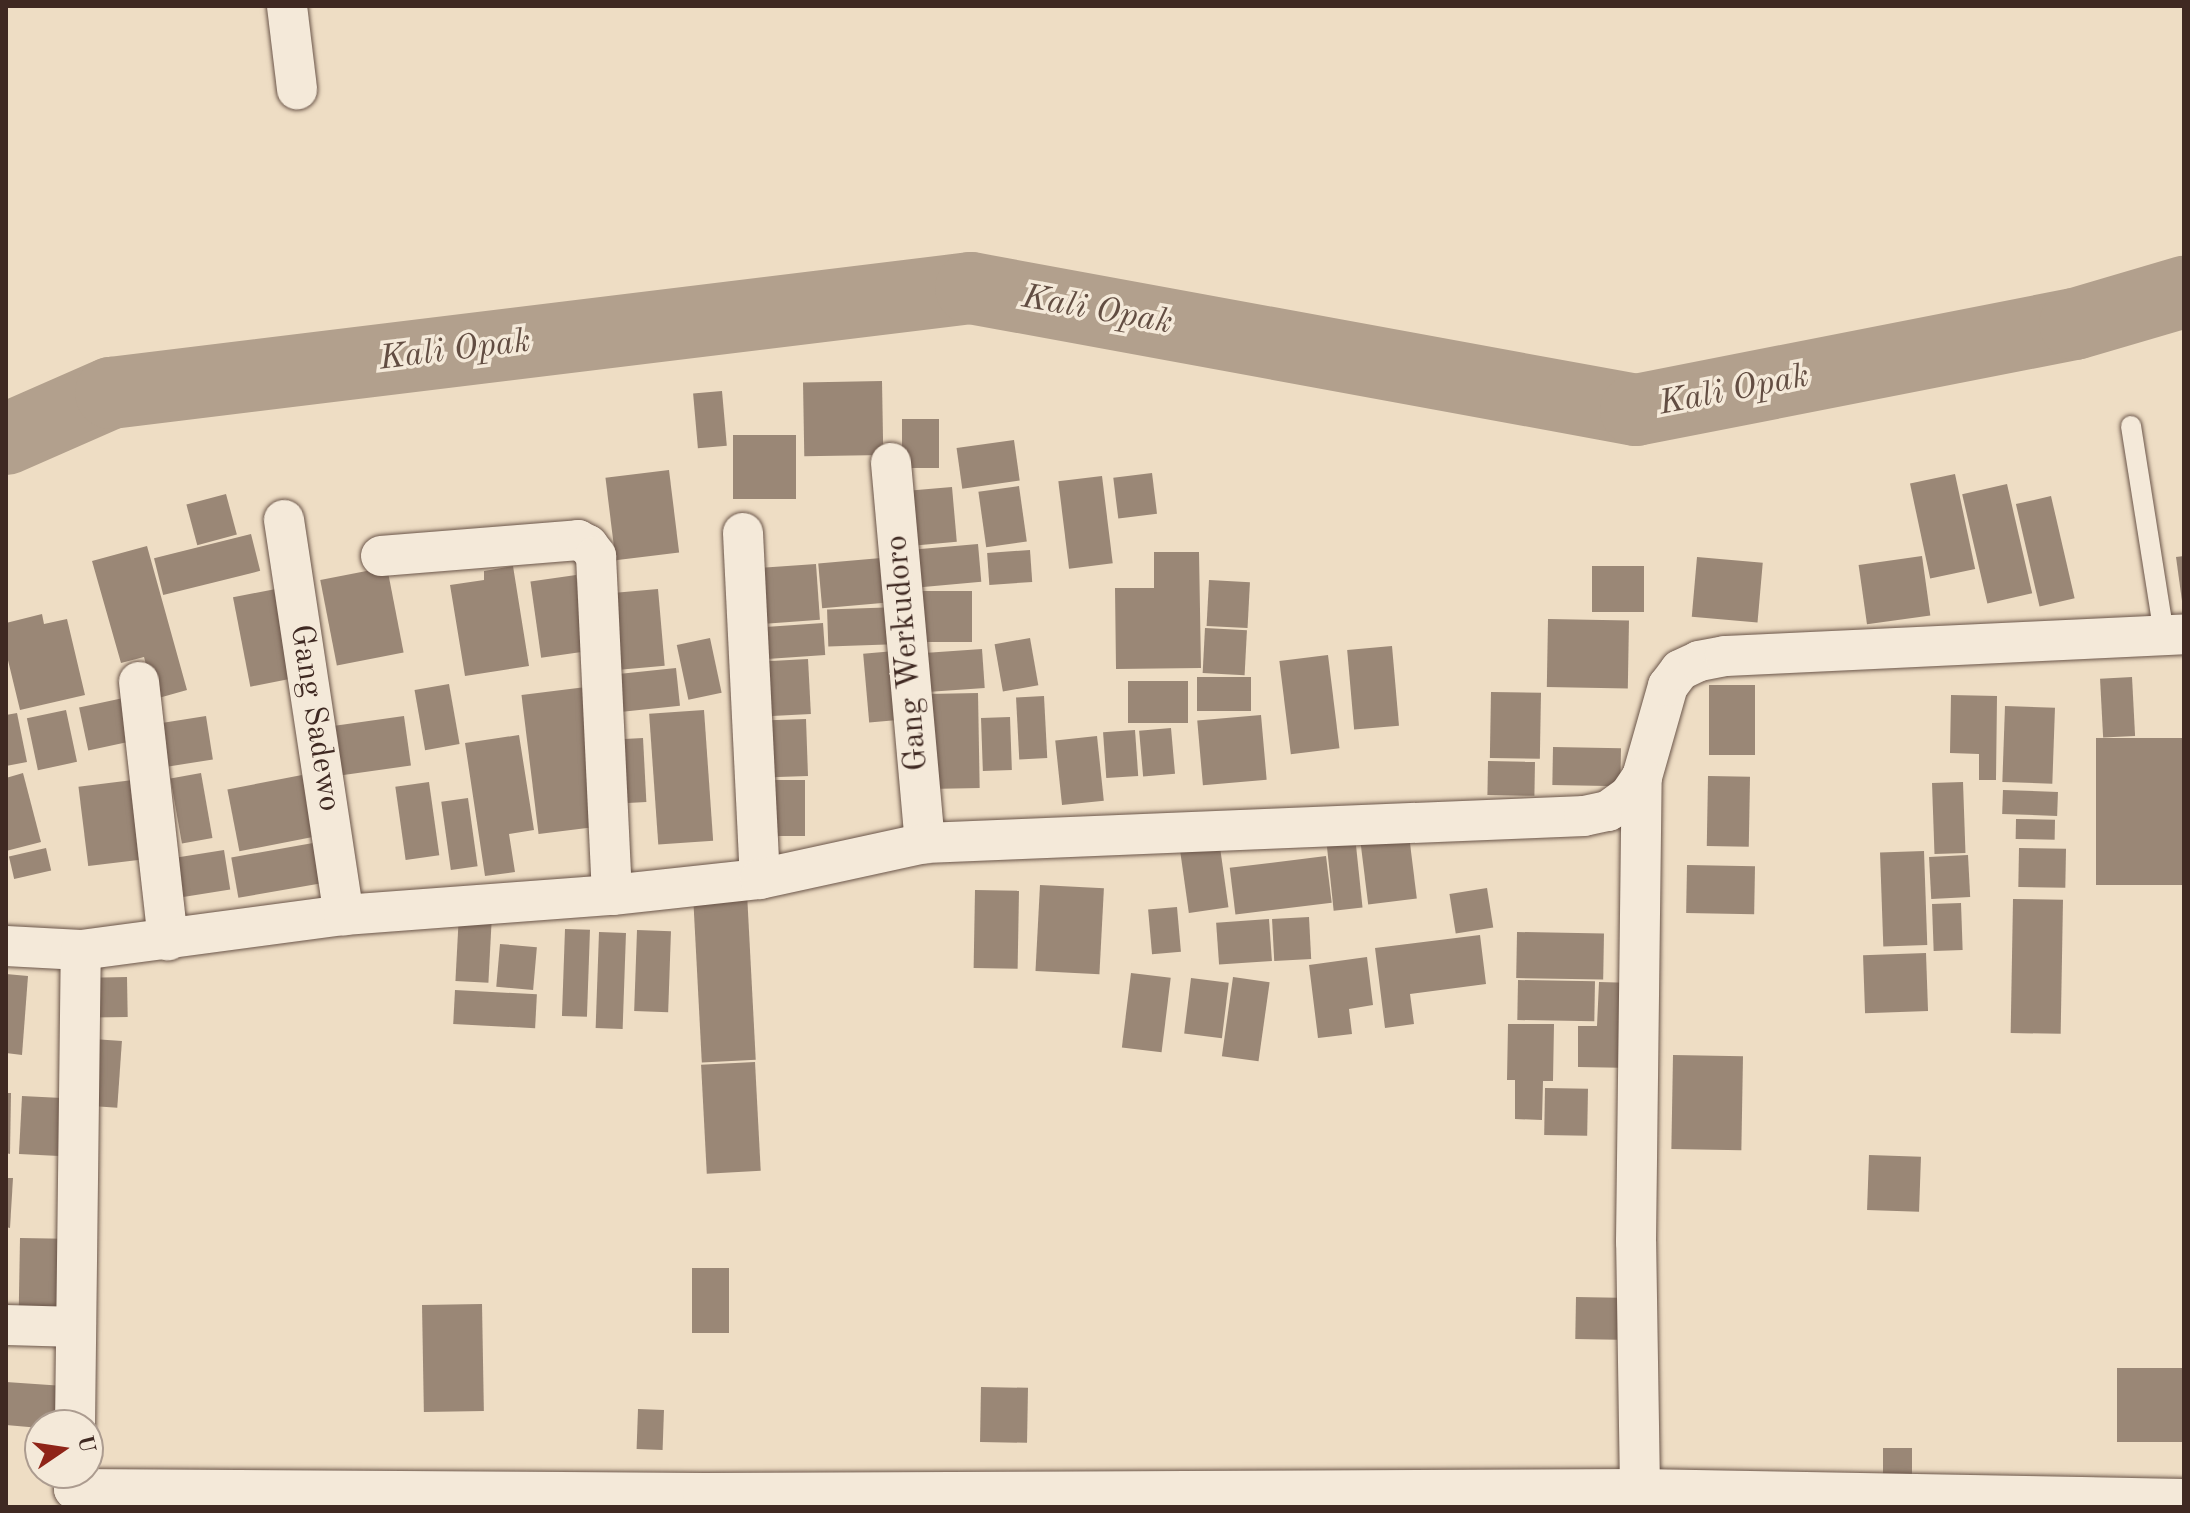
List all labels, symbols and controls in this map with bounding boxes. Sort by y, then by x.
water label: Kali Opak [1019,278,1175,344]
water label: Kali Opak [377,321,533,381]
water label: Kali Opak [1655,356,1813,426]
street label: Gang Werkudoro [879,533,937,773]
street label: Gang Sadewo [280,622,348,814]
north arrow [24,1409,104,1489]
text: U [73,1433,98,1455]

